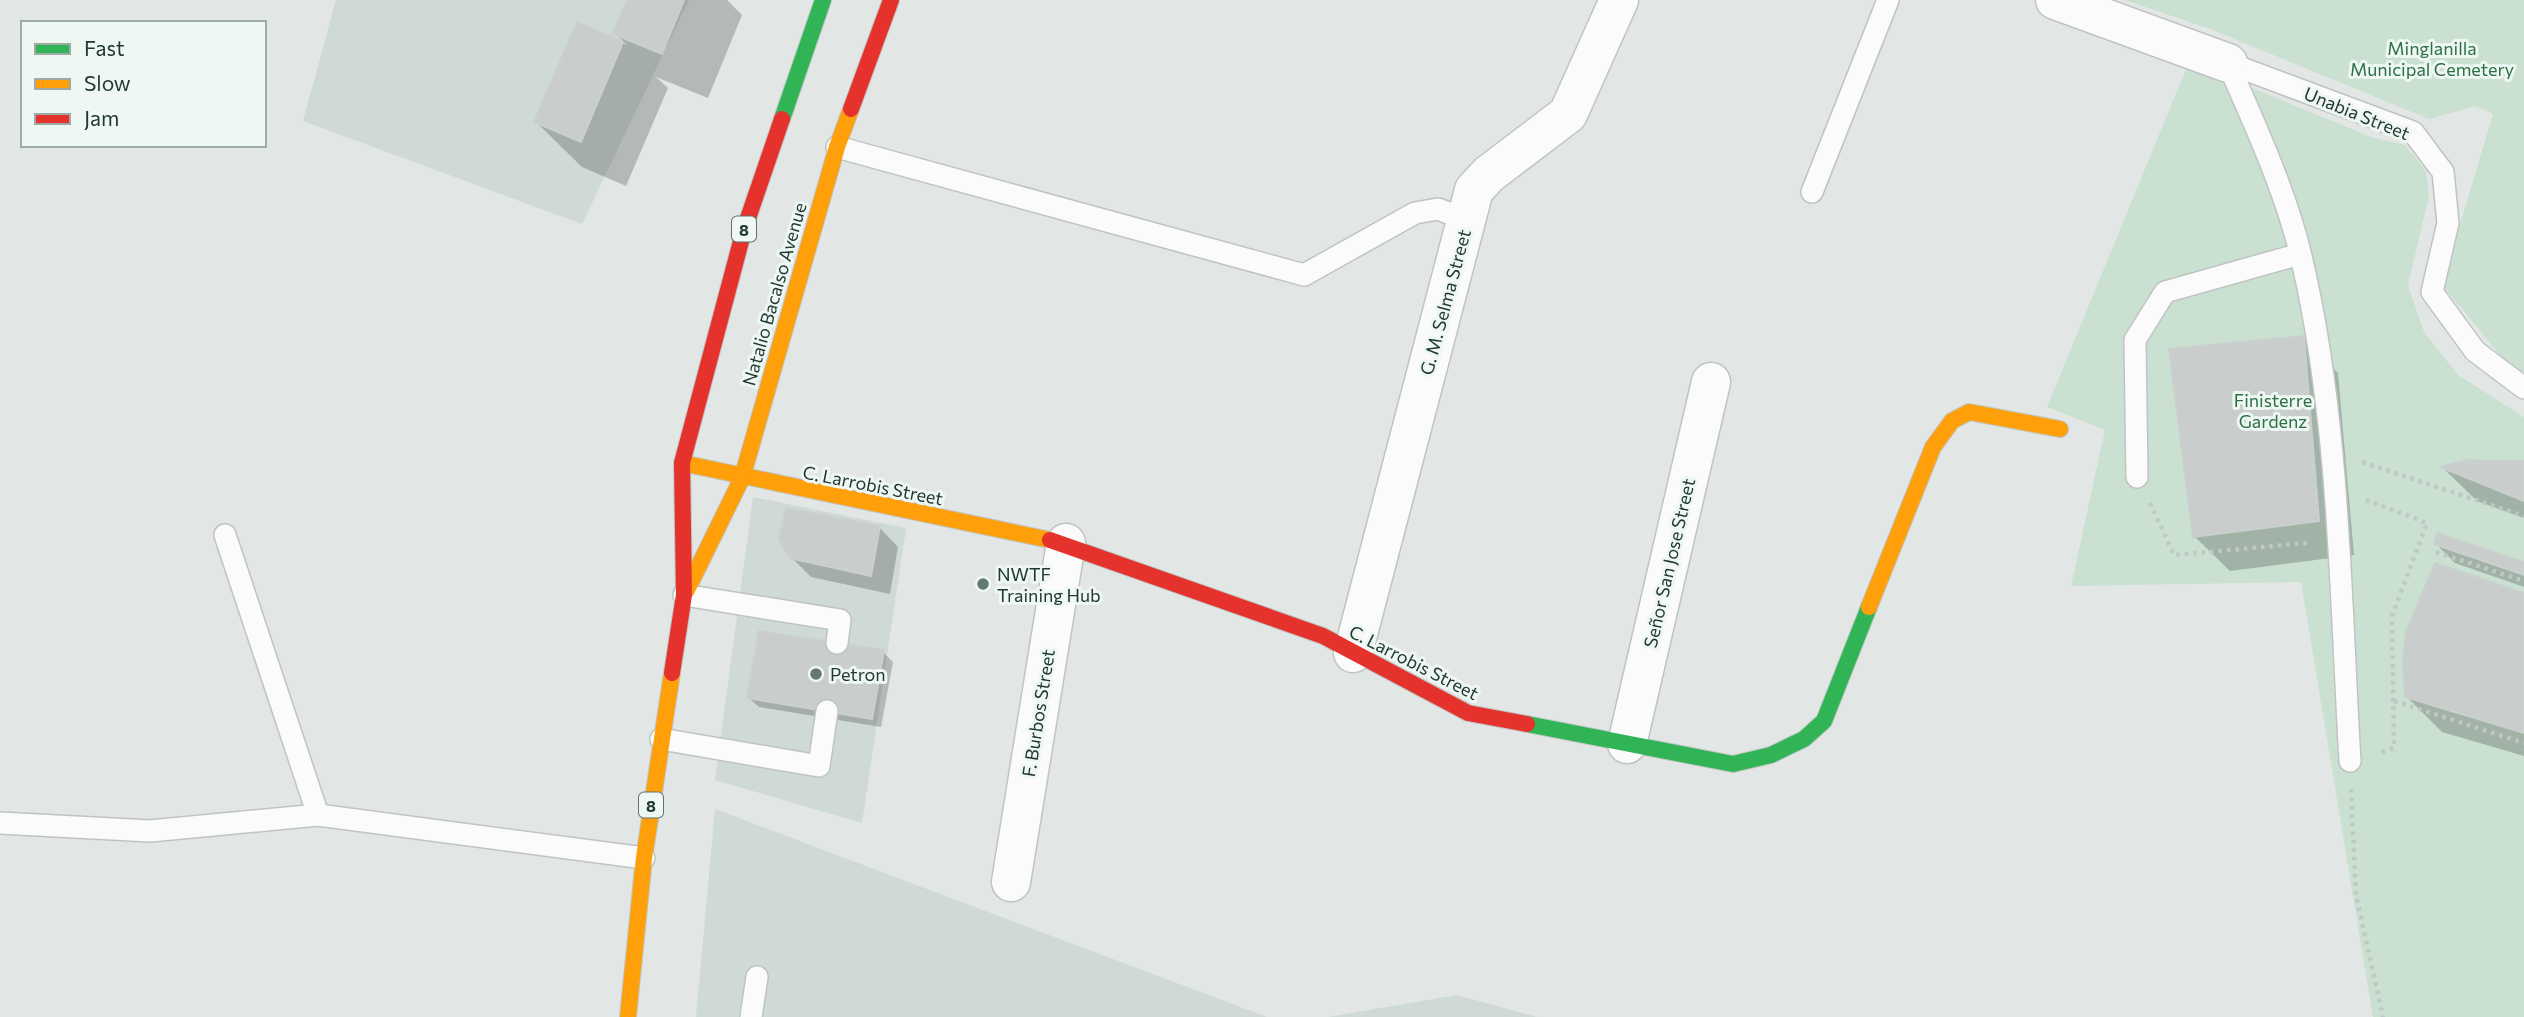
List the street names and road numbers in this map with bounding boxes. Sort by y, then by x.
street label: Unabia Street [2301,82,2413,144]
street label: Natalio Bacalso Avenue [737,200,811,388]
road number: 8 [732,216,756,242]
street label: G. M. Selma Street [1415,227,1475,377]
street label: C. Larrobis Street [801,461,945,509]
street label: Señor San Jose Street [1639,476,1699,650]
street label: C. Larrobis Street [1346,620,1482,704]
street label: F. Burbos Street [1017,648,1059,778]
road number: 8 [639,792,663,818]

